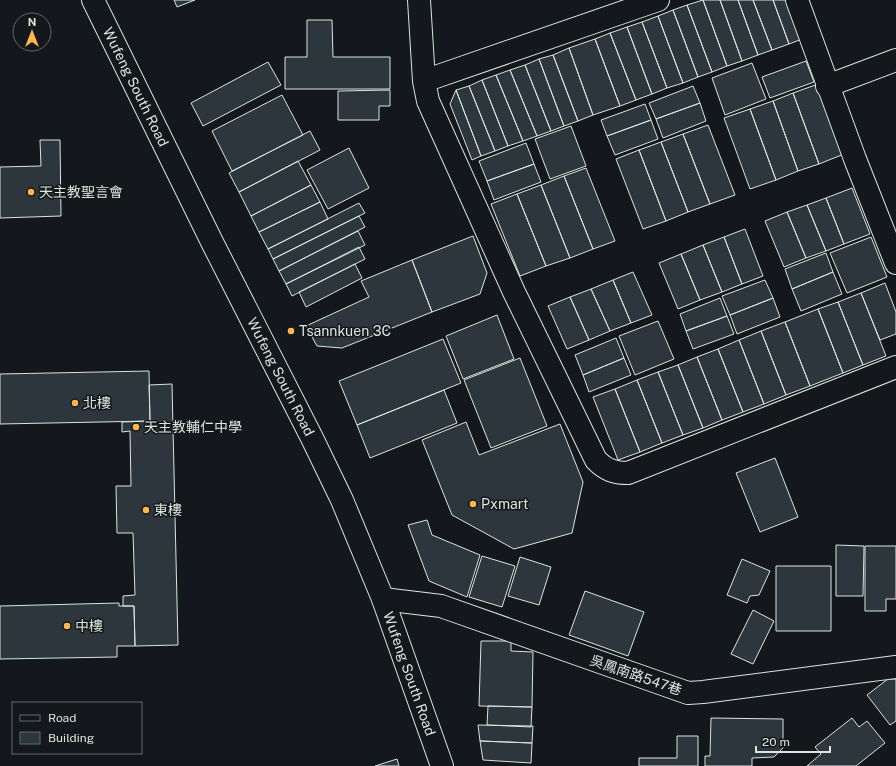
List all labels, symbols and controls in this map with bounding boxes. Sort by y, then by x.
north arrow [12,12,52,52]
text: N [28,16,36,28]
street label: Wufeng South Road [100,25,172,149]
place label: 天主教聖言會 [39,184,123,200]
marker: 天主教聖言會 [26,187,36,197]
street label: Wufeng South Road [244,315,318,439]
place label: Tsannkuen 3C [299,323,391,339]
marker: Tsannkuen 3C [286,326,296,336]
place label: 北樓 [83,395,111,411]
marker: 北樓 [70,398,80,408]
place label: 天主教輔仁中學 [144,419,242,435]
marker: 天主教輔仁中學 [131,422,141,432]
place label: Pxmart [481,496,528,512]
marker: Pxmart [468,499,478,509]
place label: 東樓 [154,502,182,518]
marker: 東樓 [141,505,151,515]
street label: Wufeng South Road [380,609,439,738]
place label: 中樓 [75,618,103,634]
marker: 中樓 [62,621,72,631]
street label: 吳鳳南路547巷 [588,652,684,698]
legend [12,702,142,754]
text: Road [48,711,76,725]
scale bar [756,728,830,754]
text: Building [48,731,94,745]
text: 20 m [762,735,790,749]

